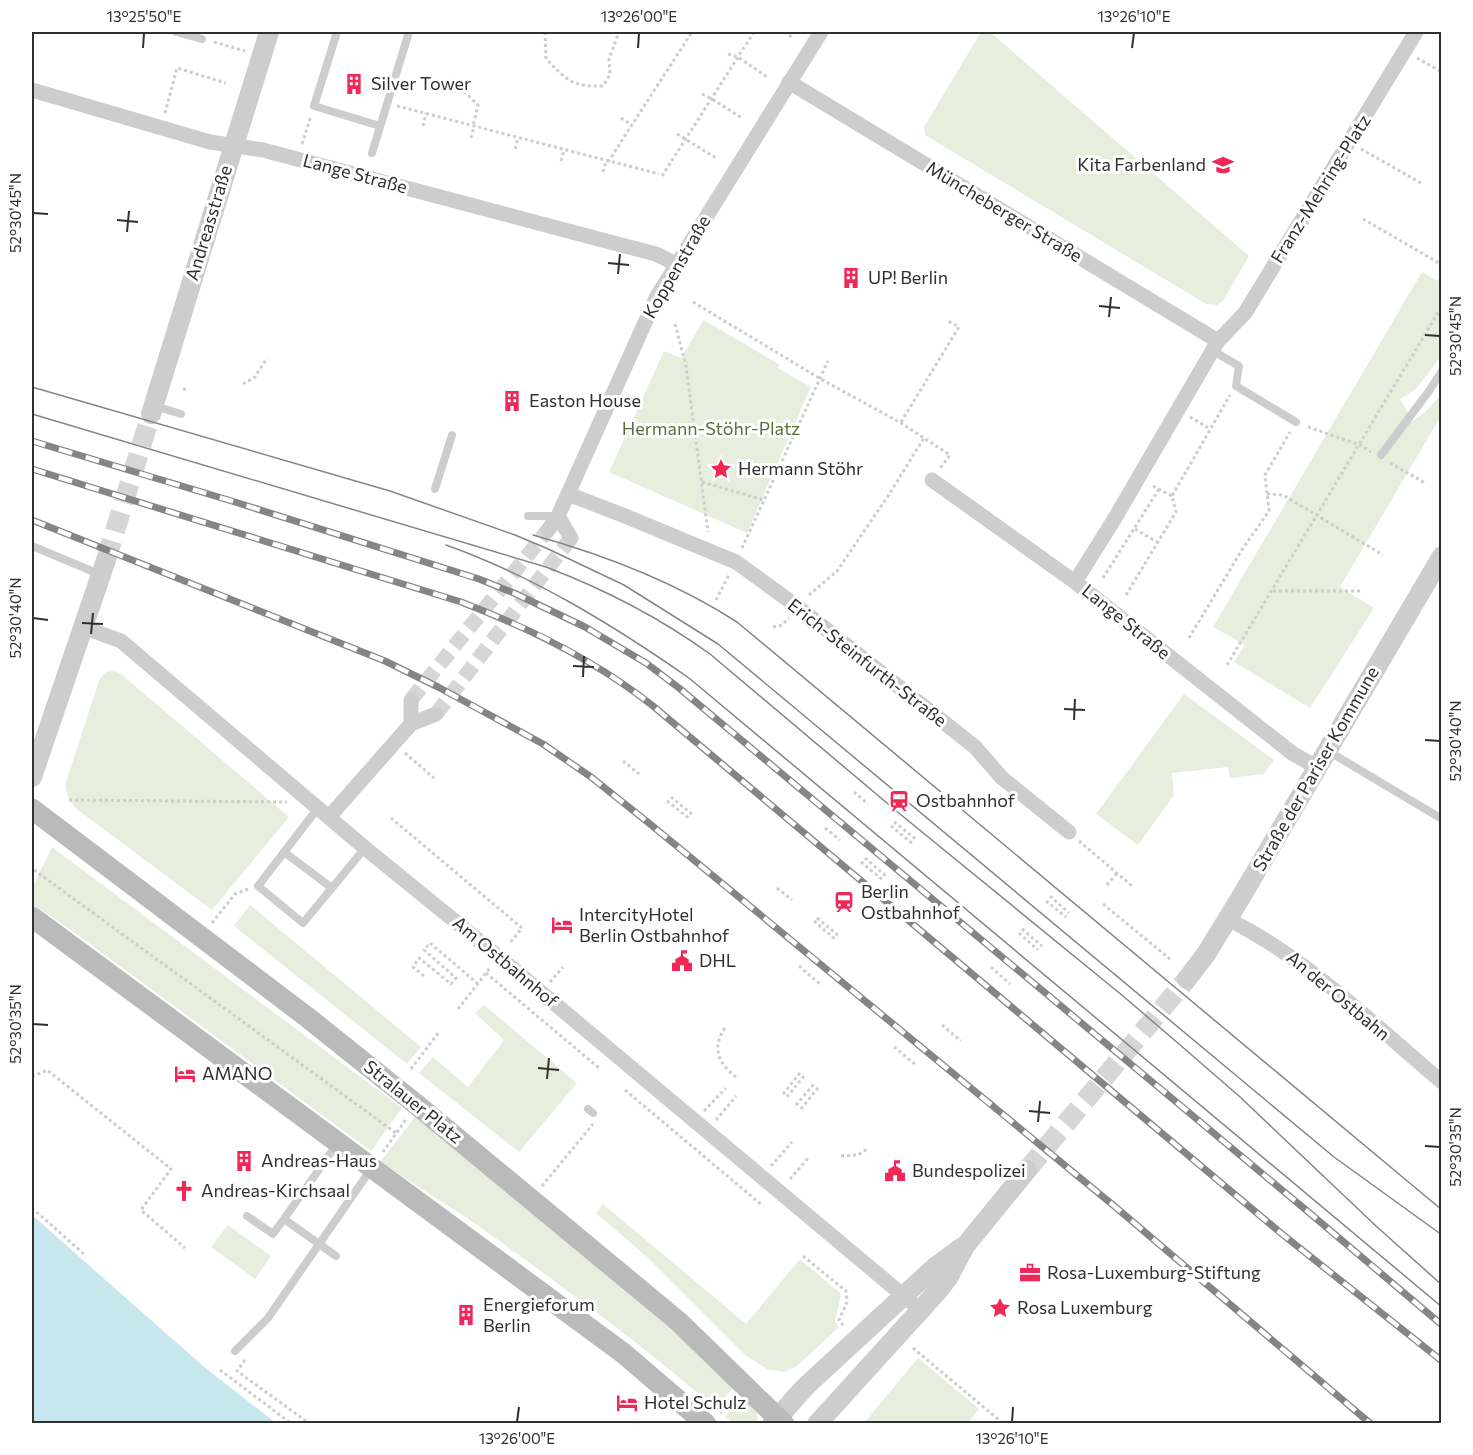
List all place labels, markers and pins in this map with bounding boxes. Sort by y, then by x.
building icon: Silver Tower [342,72,366,96]
place label: Silver Tower [371,72,471,94]
place label: Kita Farbenland [1077,153,1206,175]
school or university icon: Kita Farbenland [1211,153,1235,177]
building icon: UP! Berlin [839,266,863,290]
place label: UP! Berlin [868,266,948,288]
building icon: Easton House [500,389,524,413]
place label: Easton House [529,389,641,411]
place icon: Hermann Stöhr [709,457,733,481]
place label: Hermann Stöhr [738,457,863,479]
station icon: Ostbahnhof [887,789,911,813]
place label: Ostbahnhof [916,789,1016,811]
place label: Berlin Ostbahnhof [861,880,961,923]
station icon: Berlin Ostbahnhof [832,890,856,914]
place label: IntercityHotel Berlin Ostbahnhof [579,903,730,946]
hotel icon: IntercityHotel Berlin Ostbahnhof [550,913,574,937]
public building icon: DHL [670,949,694,973]
place label: DHL [699,949,736,971]
hotel icon: AMANO [173,1062,197,1086]
place label: AMANO [202,1062,272,1084]
building icon: Andreas-Haus [232,1149,256,1173]
place label: Andreas-Haus [261,1149,377,1171]
public building icon: Bundespolizei [883,1159,907,1183]
place label: Bundespolizei [912,1159,1026,1181]
church icon: Andreas-Kirchsaal [172,1179,196,1203]
place label: Andreas-Kirchsaal [201,1179,350,1201]
office icon: Rosa-Luxemburg-Stiftung [1018,1261,1042,1285]
place label: Rosa-Luxemburg-Stiftung [1047,1261,1261,1283]
place label: Energieforum Berlin [483,1293,595,1336]
place icon: Rosa Luxemburg [988,1296,1012,1320]
place label: Rosa Luxemburg [1017,1296,1153,1318]
building icon: Energieforum Berlin [454,1303,478,1327]
hotel icon: Hotel Schulz [615,1391,639,1415]
place label: Hotel Schulz [644,1391,746,1413]

